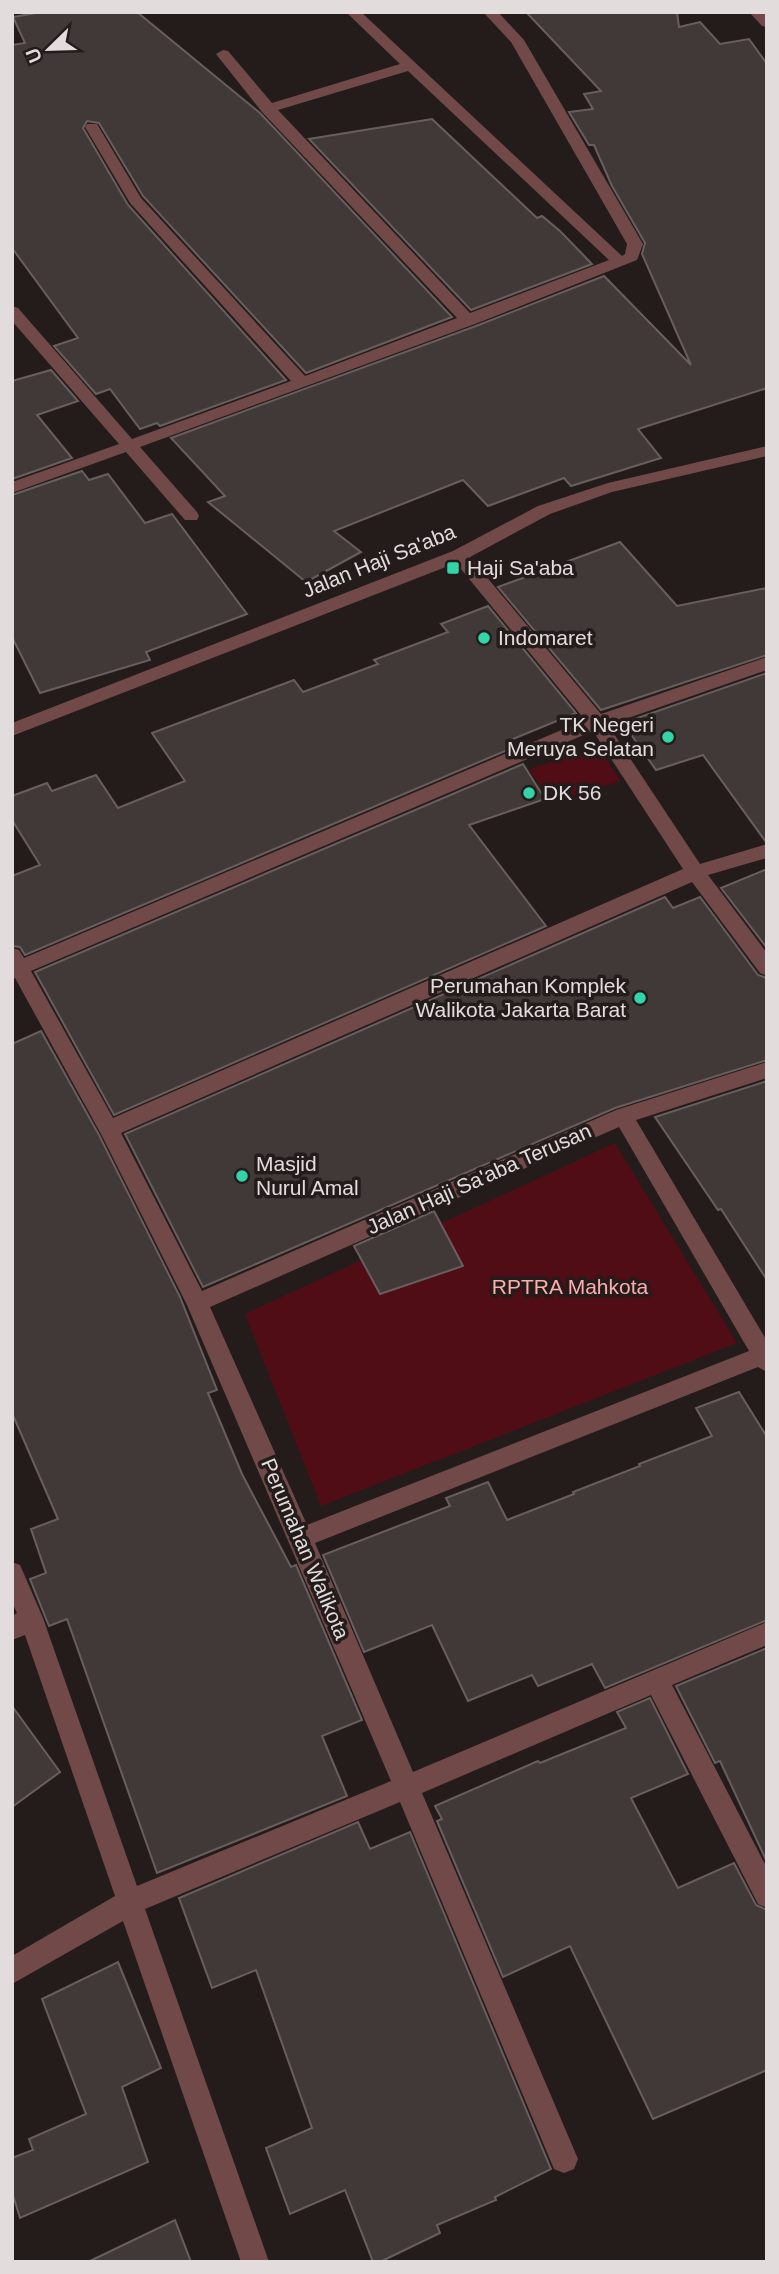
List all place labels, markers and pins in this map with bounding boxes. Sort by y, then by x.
place label: Haji Sa'aba [467,556,574,579]
marker: Haji Sa'aba [445,560,461,576]
place label: Indomaret [498,626,593,649]
marker: Indomaret [476,630,492,646]
place label: TK Negeri Meruya Selatan [507,713,654,760]
marker: TK Negeri Meruya Selatan [660,729,676,745]
place label: DK 56 [543,781,601,804]
marker: DK 56 [521,785,537,801]
place label: Perumahan Komplek Walikota Jakarta Barat [416,974,626,1021]
marker: Perumahan Komplek Walikota Jakarta Barat [632,990,648,1006]
place label: Masjid Nurul Amal [256,1152,359,1199]
marker: Masjid Nurul Amal [234,1168,250,1184]

